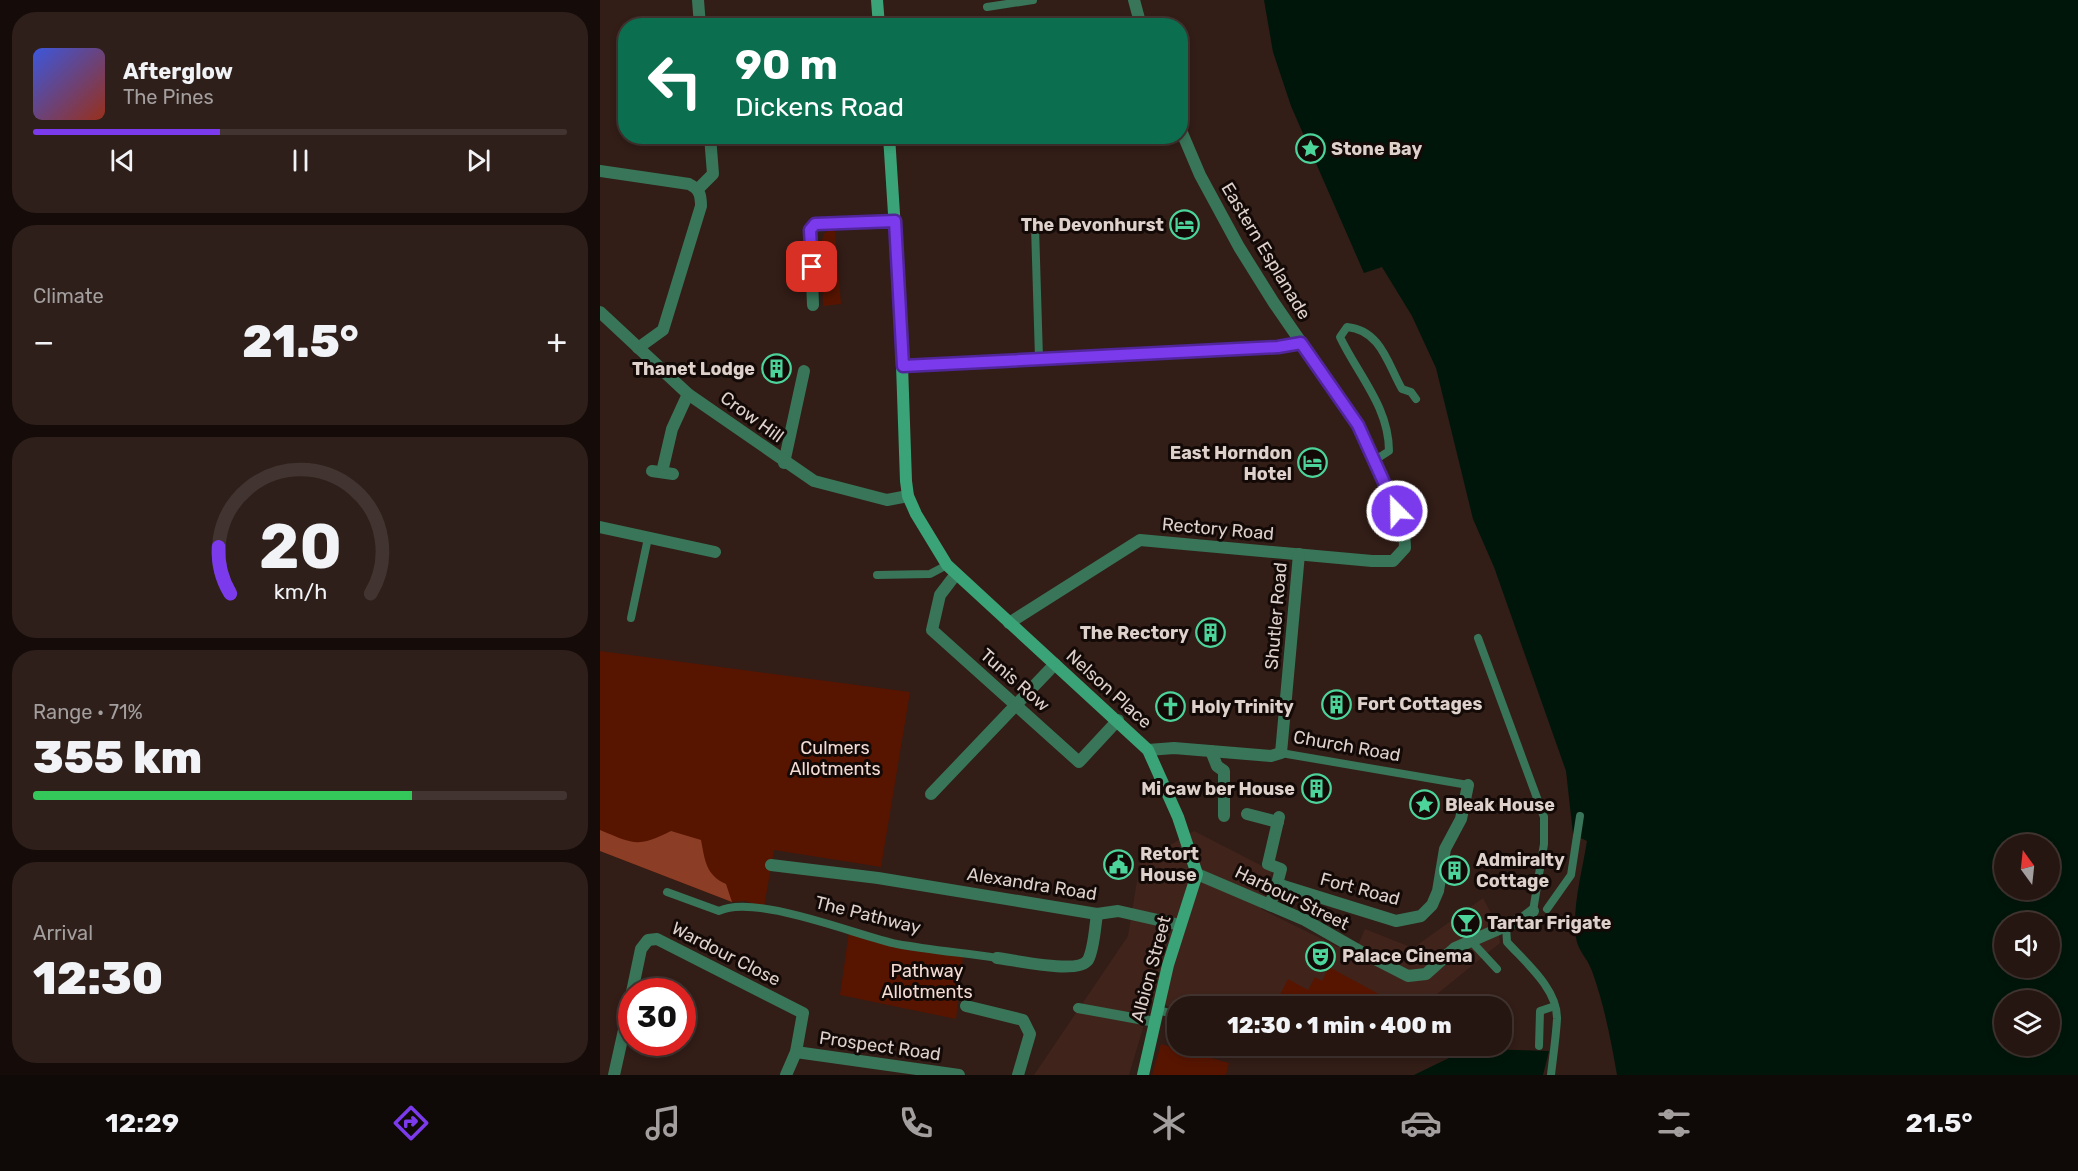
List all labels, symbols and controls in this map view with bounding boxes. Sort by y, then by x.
text: 90 m [735,40,838,90]
icon: left [636,42,714,120]
text: Afterglow [123,58,233,85]
text: The Pines [123,85,214,109]
text: Dickens Road [735,91,904,123]
place icon: Stone Bay [1294,133,1326,165]
place label: Stone Bay [1331,138,1422,160]
icon: previous [106,144,139,177]
icon: pause [284,144,317,177]
icon: next [462,144,495,177]
street label: Eastern Esplanade [1216,178,1316,324]
hotel icon: The Devonhurst [1169,209,1201,241]
place label: The Devonhurst [1021,214,1164,236]
pin [786,241,837,292]
icon: arrive [795,250,828,283]
text: Climate [33,284,104,308]
text: 21.5° [242,315,359,368]
text: − [33,322,54,361]
text: + [546,322,567,361]
building icon: Thanet Lodge [760,353,792,385]
place label: Thanet Lodge [632,358,755,380]
street label: Crow Hill [716,387,788,447]
place label: East Horndon Hotel [1170,442,1292,485]
hotel icon: East Horndon Hotel [1297,447,1329,479]
position arrow [1365,479,1429,543]
text: 20 [259,511,341,585]
street label: Rectory Road [1161,513,1275,545]
street label: Shutler Road [1260,561,1292,671]
text: km/h [273,580,327,605]
building icon: The Rectory [1194,617,1226,649]
place label: The Rectory [1080,622,1189,644]
street label: Tunis Row [976,644,1054,716]
street label: Nelson Place [1062,645,1156,733]
building icon: Fort Cottages [1320,688,1352,720]
church icon: Holy Trinity [1154,691,1186,723]
place label: Fort Cottages [1357,693,1482,715]
place label: Holy Trinity [1191,696,1294,718]
text: Range · 71% [33,700,143,724]
street label: Church Road [1292,726,1402,766]
text: 355 km [33,731,202,784]
park label: Culmers Allotments [789,737,881,780]
building icon: Mi caw ber House [1300,773,1332,805]
place label: Mi caw ber House [1141,778,1295,800]
place icon: Bleak House [1408,789,1440,821]
place label: Bleak House [1445,794,1555,816]
north arrow [1994,834,2060,900]
map controls [1994,834,2060,1056]
place label: Retort House [1140,843,1199,886]
public building icon: Retort House [1103,848,1135,880]
place label: Admiralty Cottage [1476,849,1565,892]
building icon: Admiralty Cottage [1439,854,1471,886]
street label: Harbour Street [1231,861,1353,935]
street label: Alexandra Road [966,863,1098,905]
street label: Fort Road [1318,868,1402,910]
street label: The Pathway [813,891,923,939]
bar icon: Tartar Frigate [1450,907,1482,939]
place label: Tartar Frigate [1487,912,1612,934]
button: sound [1994,912,2060,978]
street label: Albion Street [1126,913,1176,1025]
street label: Wardour Close [668,917,784,991]
text: Arrival [33,921,93,945]
theatre icon: Palace Cinema [1305,940,1337,972]
place label: Palace Cinema [1342,945,1473,967]
text: 12:30 [33,952,163,1005]
park label: Pathway Allotments [881,960,973,1003]
speed limit sign: 30 [618,978,696,1056]
button: layers [1994,990,2060,1056]
text: 12:30 · 1 min · 400 m [1227,1012,1452,1039]
street label: Prospect Road [818,1027,942,1065]
icon: directions [390,1102,432,1144]
icon: music [642,1102,684,1144]
icon: phone [895,1102,937,1144]
icon: climate [1148,1102,1190,1144]
icon: car [1400,1102,1442,1144]
icon: filters [1653,1102,1695,1144]
text: 12:29 [105,1107,179,1139]
text: 21.5° [1905,1107,1973,1139]

